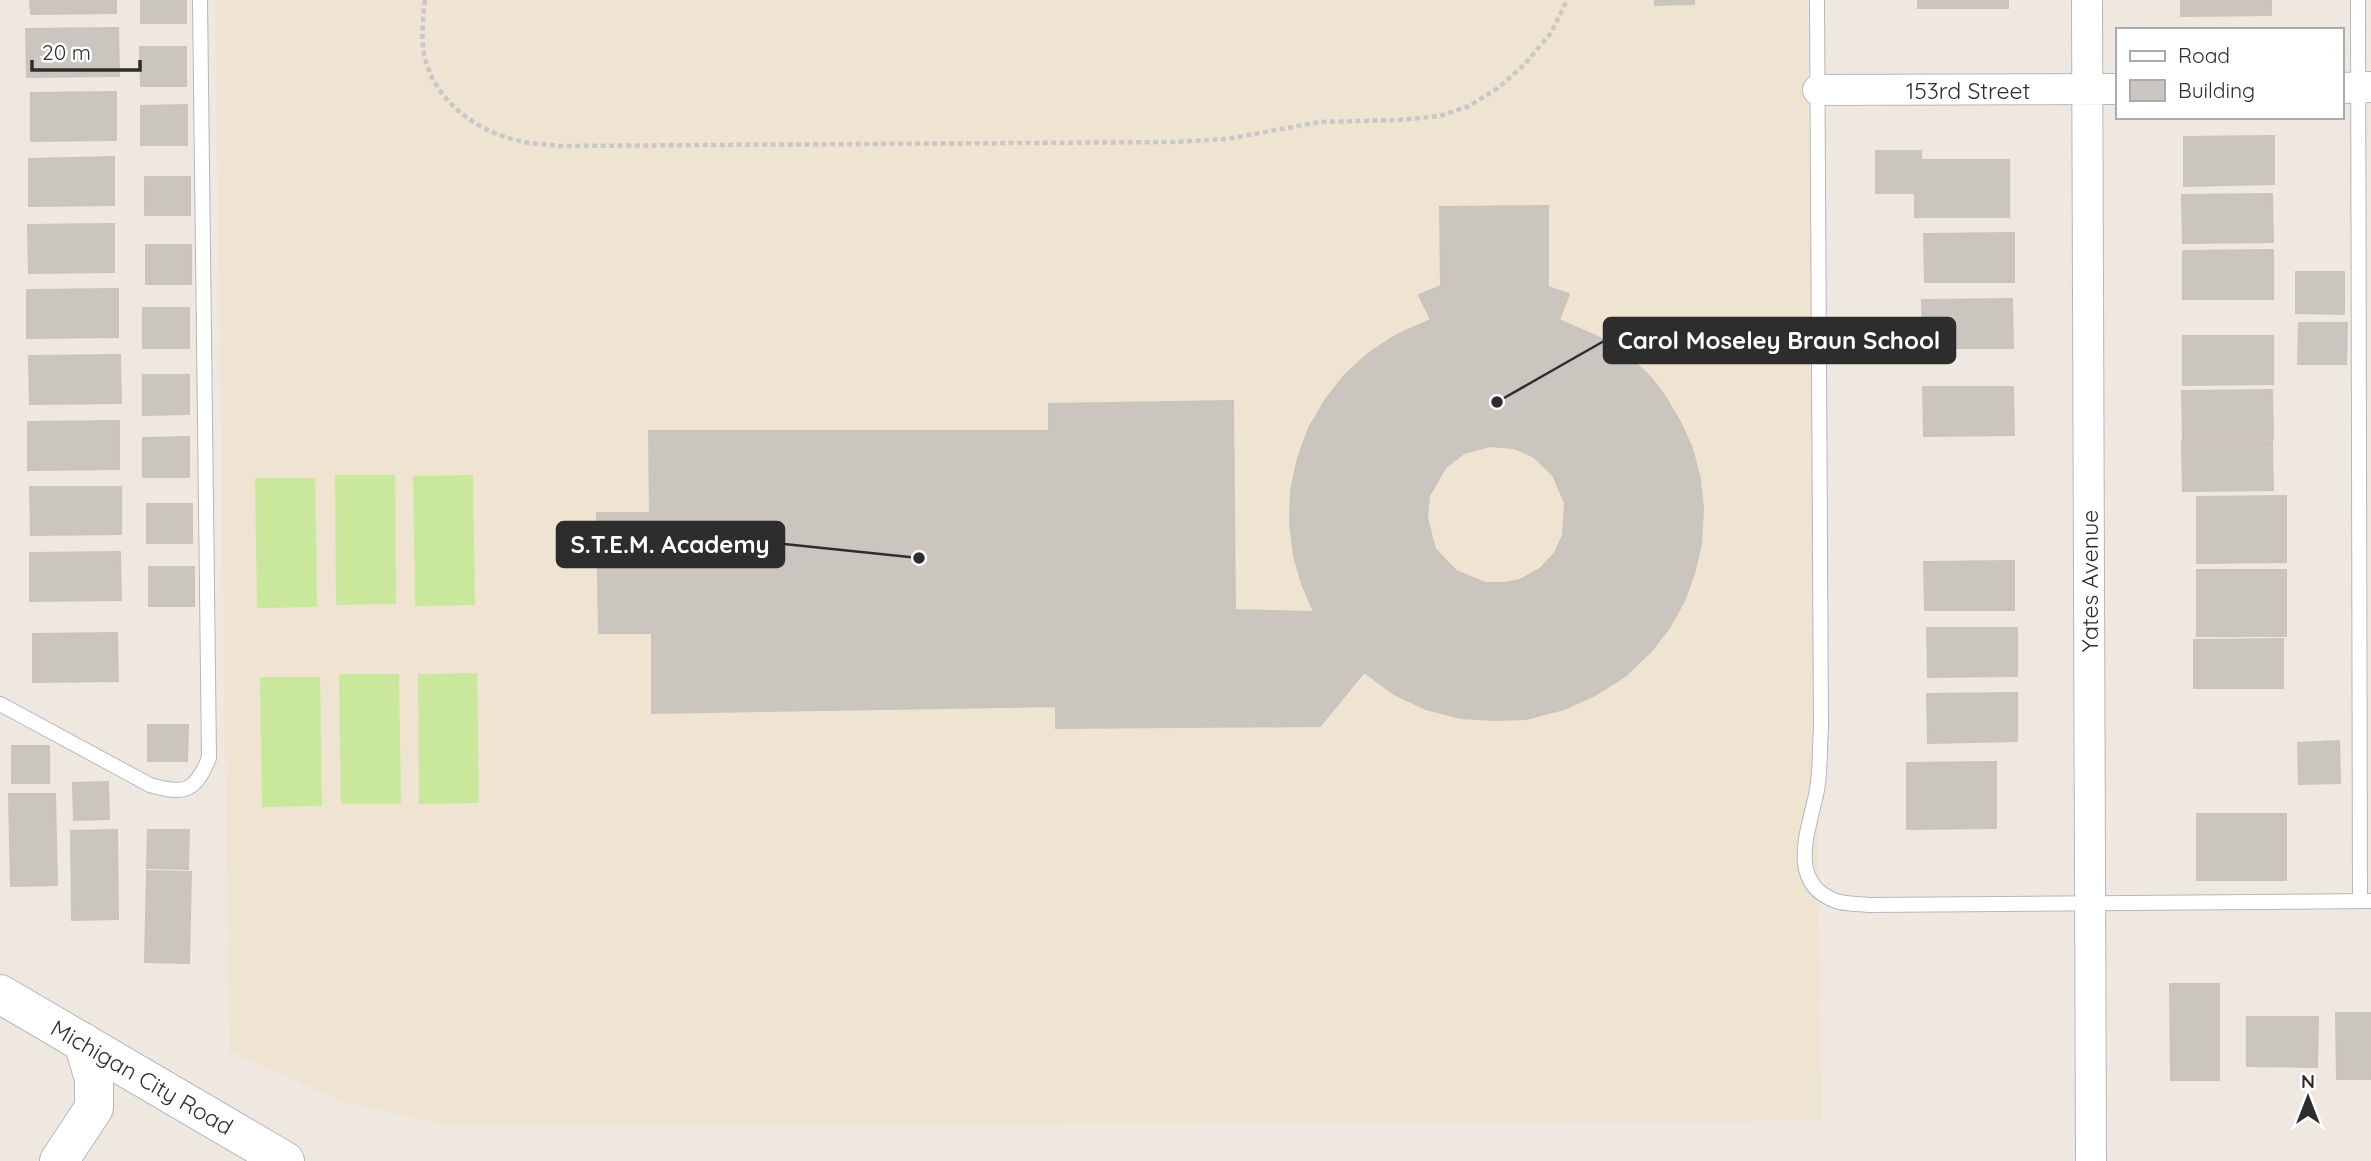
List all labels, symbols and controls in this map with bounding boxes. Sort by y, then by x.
scale bar [32,28,140,72]
legend [2116,28,2343,119]
text: 20 m [42,39,91,65]
text: Road [2178,42,2230,68]
street label: 153rd Street [1906,76,2030,105]
text: Building [2178,77,2255,103]
callout: Carol Moseley Braun School [1604,318,1955,363]
text: Carol Moseley Braun School [1618,325,1940,355]
street label: Yates Avenue [2075,510,2104,652]
callout: S.T.E.M. Academy [557,522,784,567]
text: S.T.E.M. Academy [570,529,770,559]
street label: Michigan City Road [46,1013,238,1141]
north arrow [2273,1063,2343,1133]
text: N [2301,1069,2315,1093]

